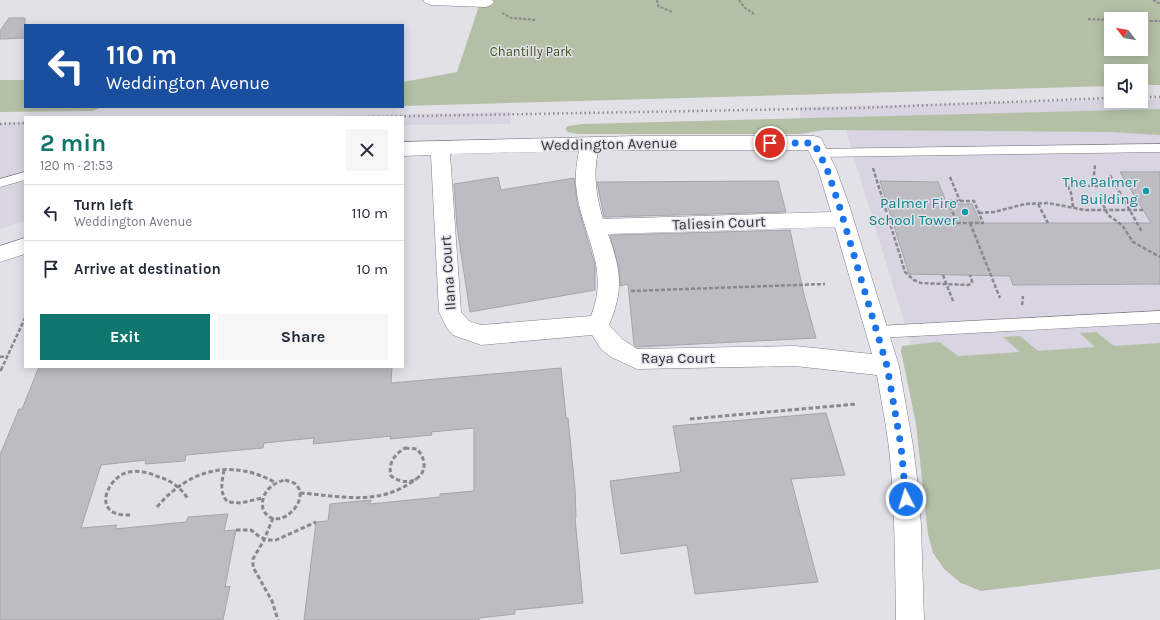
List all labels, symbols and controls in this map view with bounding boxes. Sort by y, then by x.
north arrow [1104,12,1148,56]
map controls [1104,12,1148,108]
text: 110 m [106,38,177,71]
icon: left [40,40,92,92]
park label: Chantilly Park [490,44,572,59]
button: sound [1104,64,1148,108]
text: Weddington Avenue [106,72,269,94]
pin [753,126,787,160]
text: 2 min [40,129,106,157]
button: close [346,129,388,171]
icon: arrive [759,132,781,154]
street label: Weddington Avenue [541,134,677,154]
text: 120 m · 21:53 [40,158,113,173]
place label: The Palmer Building [1062,173,1139,208]
marker: The Palmer Building [1141,186,1151,196]
place label: Palmer Fire School Tower [868,194,958,229]
text: Turn left [74,196,133,214]
icon: left [40,202,62,224]
text: 110 m [352,204,388,222]
marker: Palmer Fire School Tower [960,207,970,217]
street label: Taliesin Court [672,212,766,234]
text: Weddington Avenue [74,214,192,229]
street label: Ilana Court [436,235,460,311]
icon: arrive [40,258,62,280]
text: Arrive at destination [74,260,221,278]
text: 10 m [357,260,388,278]
button: Exit [40,314,210,360]
button: Share [218,314,388,360]
street label: Raya Court [641,349,715,367]
position arrow [885,478,927,520]

